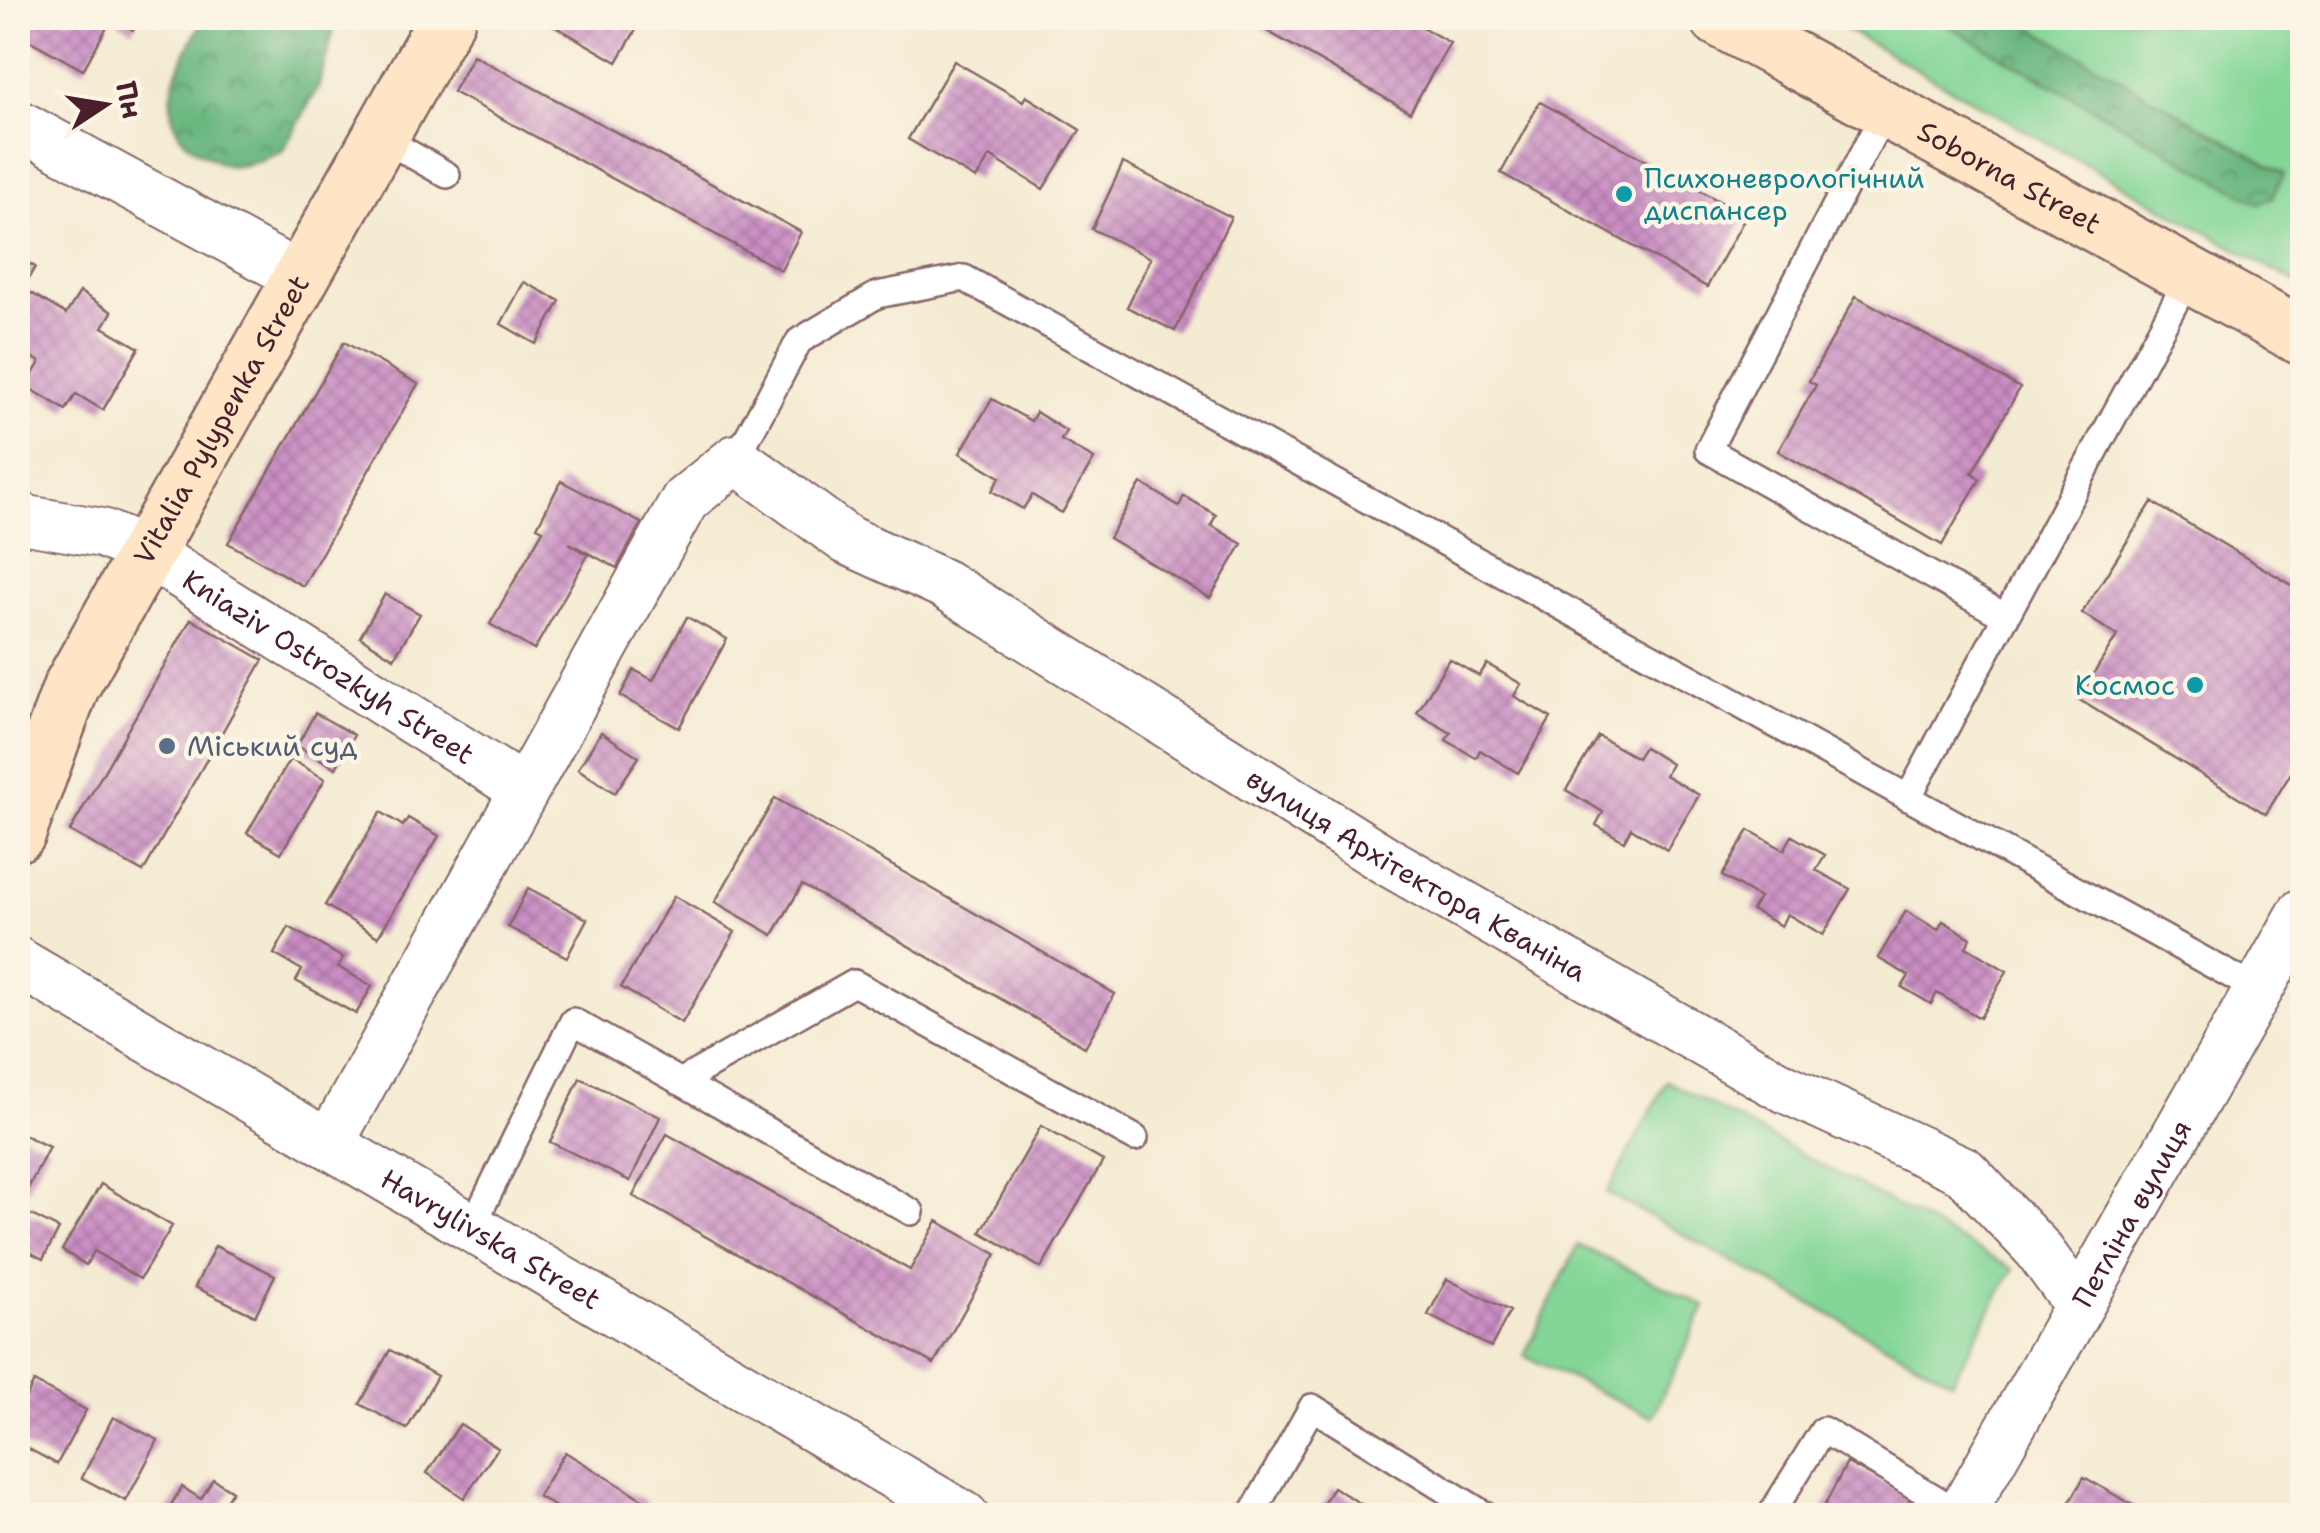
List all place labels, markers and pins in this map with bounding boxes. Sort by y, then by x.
place label: Психоневрологічний диспансер [1644,159,1925,229]
marker: Психоневрологічний диспансер [1613,183,1635,205]
place label: Космос [2075,666,2175,704]
marker: Космос [2184,674,2206,696]
place label: Міський суд [187,727,358,765]
marker: Міський суд [156,735,178,757]

